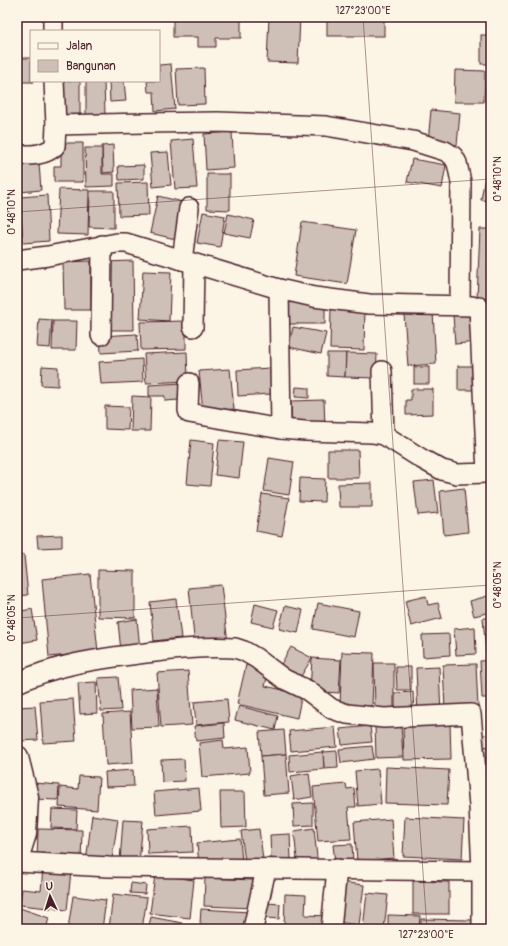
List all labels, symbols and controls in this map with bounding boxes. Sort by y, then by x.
text: 127°23'00"E [336,5,390,17]
legend [30,30,160,82]
text: Jalan [66,39,92,54]
text: Bangunan [66,59,116,74]
text: 0°48'10"N [492,156,504,202]
text: 0°48'10"N [6,189,18,235]
text: 0°48'05"N [492,561,504,609]
text: 0°48'05"N [6,594,18,642]
north arrow [30,876,70,916]
text: U [45,880,53,893]
text: 127°23'00"E [399,929,453,941]

